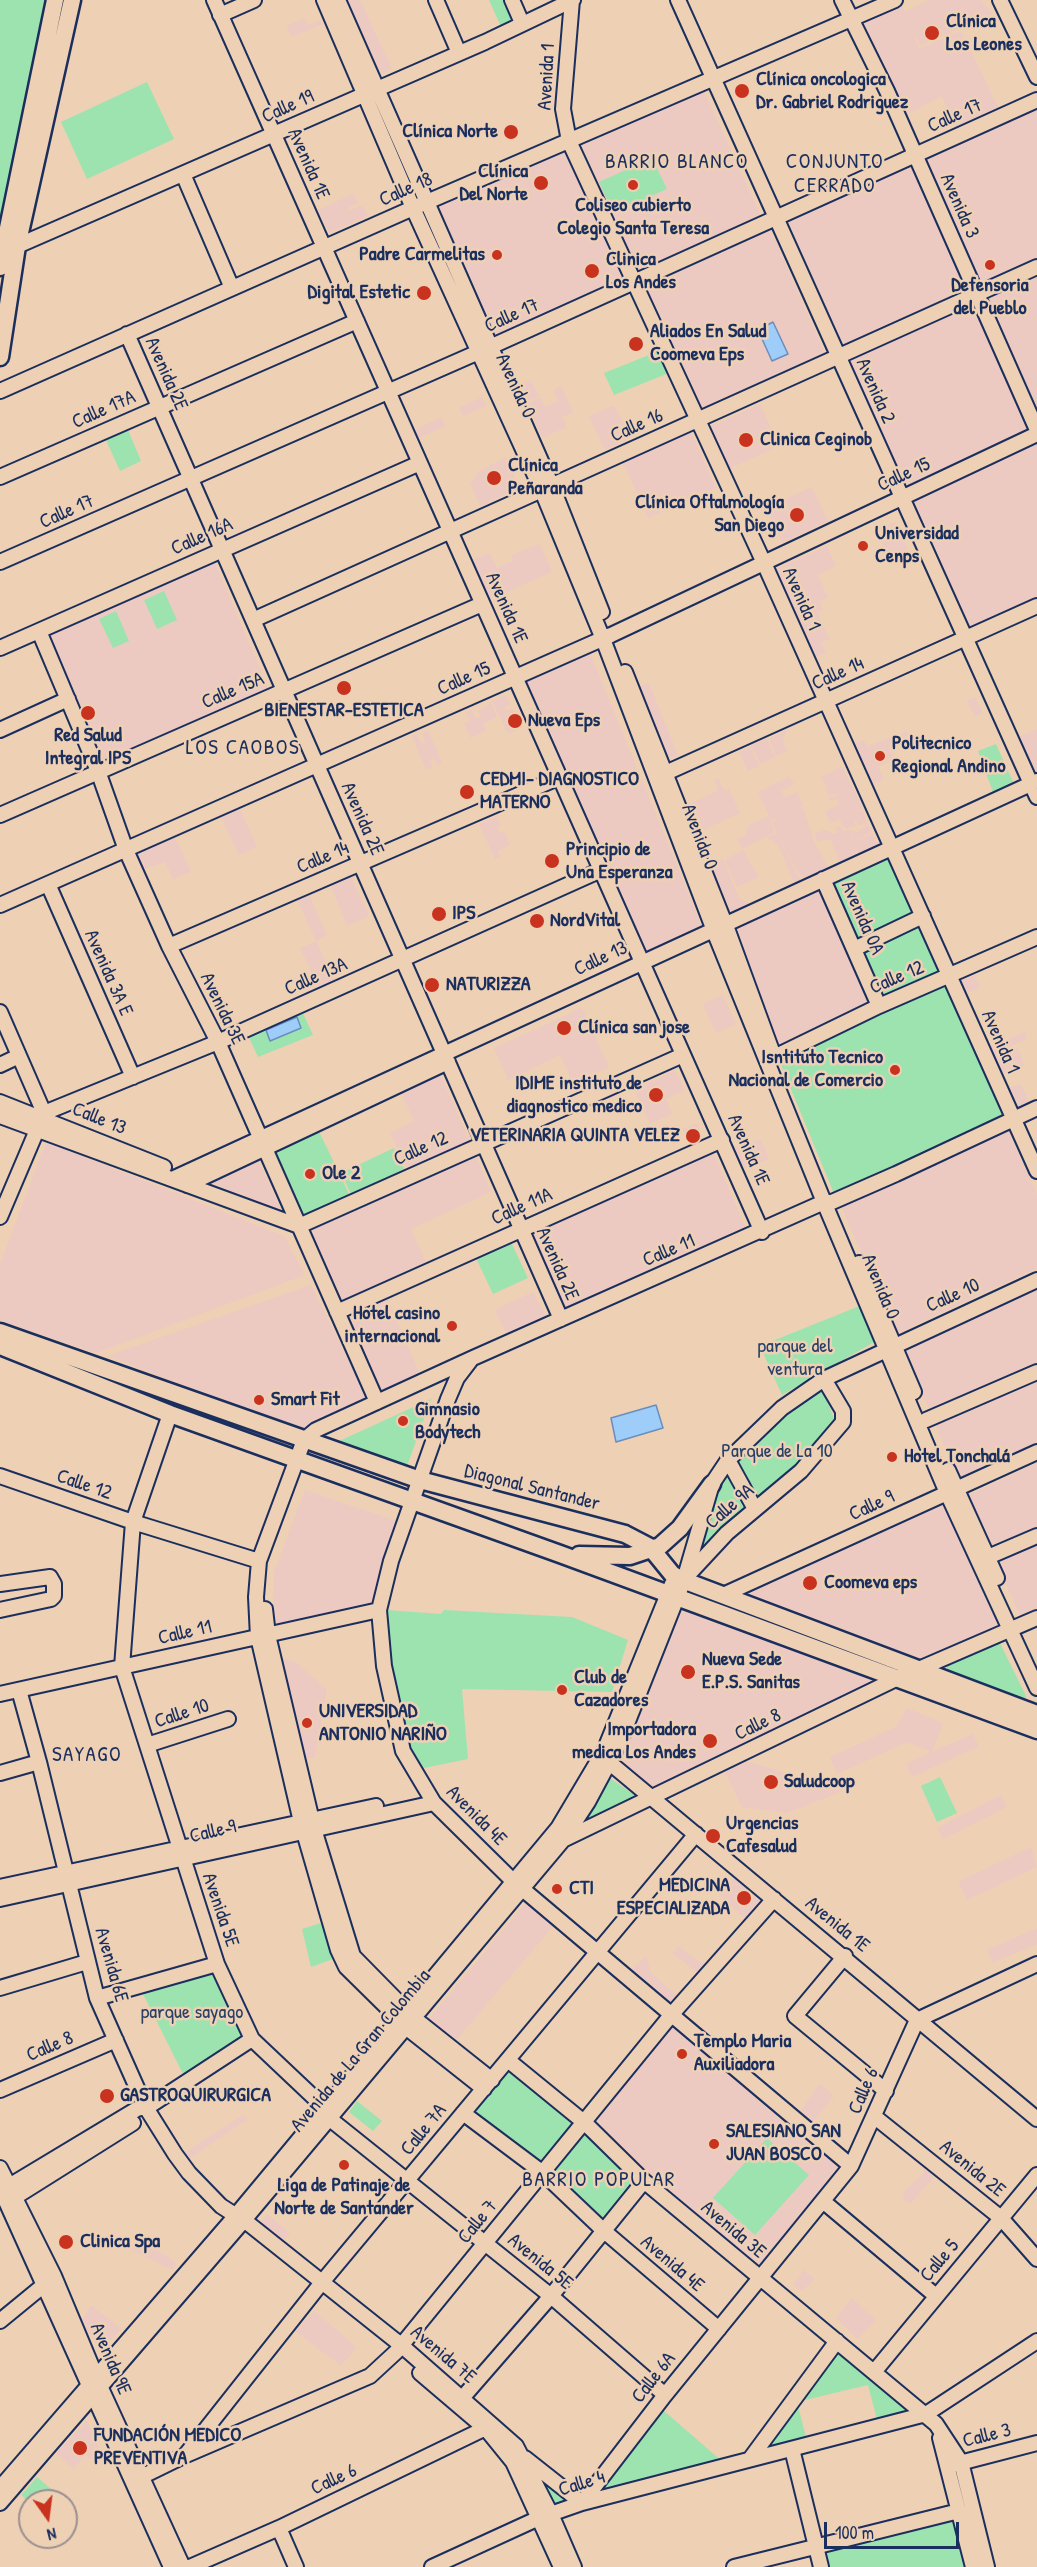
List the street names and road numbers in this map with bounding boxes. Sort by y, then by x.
street label: Avenida 1 [533,43,561,111]
street label: Calle 19 [258,85,318,129]
street label: Calle 17 [924,93,986,139]
street label: Avenida 1E [282,125,334,203]
street label: Calle 18 [376,168,436,212]
street label: Avenida 3 [934,170,984,242]
street label: Calle 17 [481,293,543,339]
street label: Avenida 2E [139,334,193,414]
street label: Avenida 0 [490,350,540,422]
street label: Avenida 2 [850,355,900,427]
street label: Calle 17A [69,385,139,435]
street label: Calle 16 [607,404,667,448]
street label: Calle 15 [874,452,934,498]
street label: Calle 17 [36,489,98,535]
street label: Calle 16A [167,513,237,561]
street label: Avenida 1 [776,564,826,634]
street label: Avenida 1E [480,569,532,647]
street label: Calle 14 [808,652,868,696]
street label: Calle 15 [434,657,494,701]
street label: Calle 15A [198,667,268,715]
street label: Avenida 2E [335,779,389,859]
street label: Avenida 0 [676,801,722,873]
street label: Calle 14 [293,836,353,880]
street label: Avenida 0A [835,877,889,959]
street label: Avenida 3A E [78,926,138,1020]
street label: Calle 13 [570,936,632,982]
street label: Calle 13A [281,953,351,1001]
street label: Calle 12 [866,956,928,1000]
street label: Avenida 3E [194,969,250,1049]
street label: Avenida 1 [975,1007,1025,1077]
street label: Calle 13 [68,1097,130,1141]
street label: Avenida 1E [722,1111,774,1189]
street label: Calle 12 [390,1127,452,1171]
street label: Calle 11A [488,1183,556,1231]
street label: Avenida 2E [530,1224,584,1304]
street label: Calle 11 [639,1229,699,1273]
street label: Avenida 0 [856,1251,904,1323]
street label: Calle 10 [922,1274,984,1318]
street label: Diagonal Santander [462,1460,602,1516]
street label: Calle 12 [53,1464,115,1506]
street label: Calle 9A [701,1479,759,1535]
street label: Calle 9 [845,1485,899,1527]
street label: Calle 11 [156,1615,214,1651]
street label: Calle 10 [152,1694,212,1734]
street label: Calle 8 [731,1704,785,1746]
street label: Avenida 4E [441,1781,511,1851]
street label: Calle 9 [187,1815,239,1849]
street label: Avenida 5E [196,1870,244,1950]
street label: Avenida 1E [800,1892,874,1958]
street label: Avenida 6E [89,1925,133,2005]
street label: Avenida de La Gran Colombia [286,1965,436,2137]
street label: Calle 8 [23,2026,77,2068]
street label: Calle 6 [844,2064,884,2118]
street label: Calle 7A [396,2099,452,2161]
street label: Avenida 2E [934,2135,1010,2203]
street label: Calle 7 [453,2195,503,2249]
street label: Avenida 3E [696,2196,770,2264]
street label: Avenida 5E [503,2229,577,2295]
street label: Avenida 4E [635,2230,709,2298]
street label: Calle 5 [915,2235,965,2287]
street label: Avenida 9E [84,2319,136,2399]
street label: Avenida 7E [405,2321,481,2389]
street label: Calle 6A [627,2348,681,2408]
street label: Calle 3 [960,2418,1014,2454]
street label: Calle 6 [307,2459,361,2501]
street label: Calle 4 [556,2466,608,2502]

